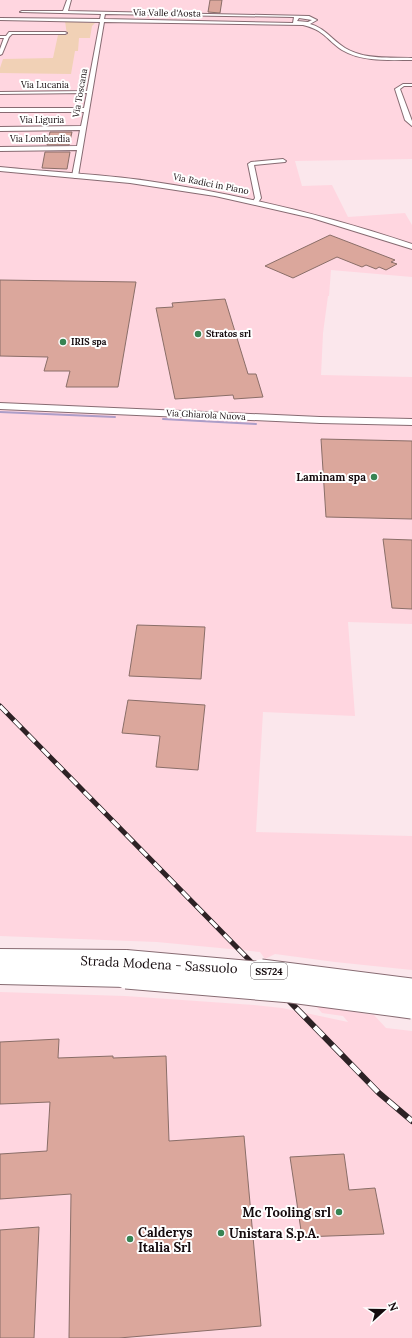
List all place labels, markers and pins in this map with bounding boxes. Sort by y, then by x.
place label: Stratos srl [206,328,251,339]
marker: Stratos srl [193,329,203,339]
place label: IRIS spa [71,336,107,347]
marker: IRIS spa [58,337,68,347]
place label: Laminam spa [296,470,366,484]
marker: Laminam spa [369,472,379,482]
place label: Mc Tooling srl [242,1204,331,1221]
marker: Mc Tooling srl [334,1207,344,1217]
place label: Calderys Italia Srl [138,1224,192,1256]
place label: Unistara S.p.A. [229,1225,319,1242]
marker: Unistara S.p.A. [216,1228,226,1238]
marker: Calderys Italia Srl [125,1234,135,1244]

